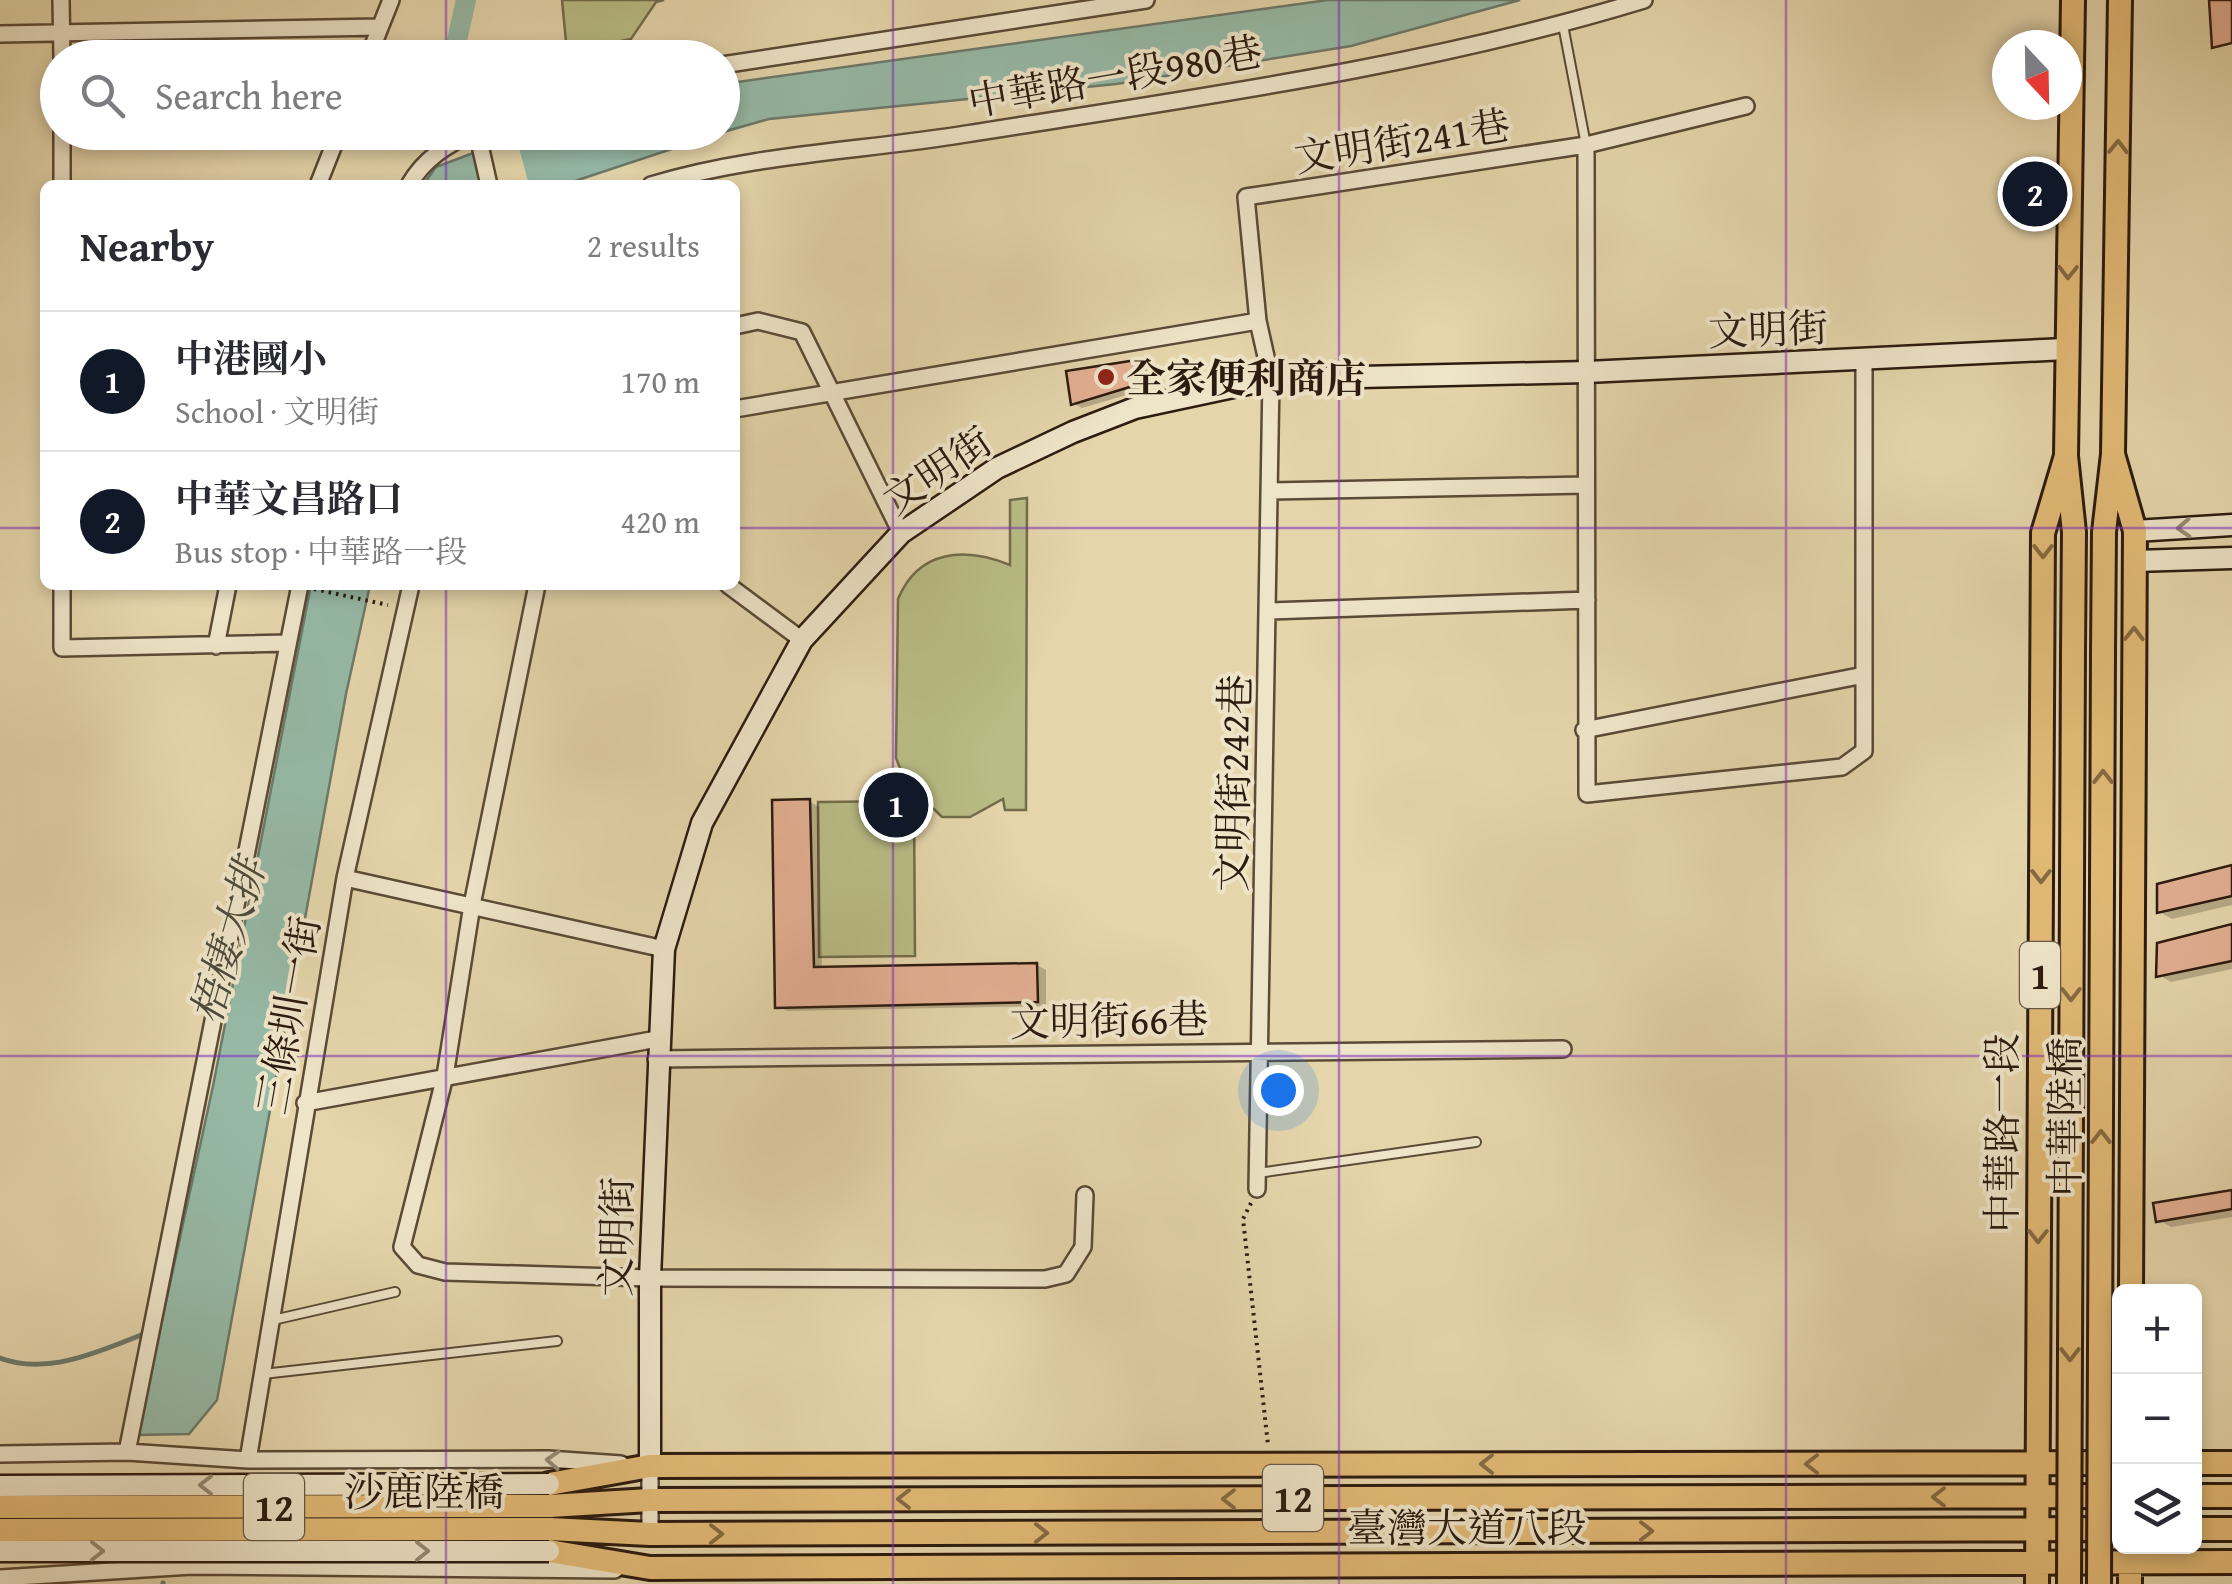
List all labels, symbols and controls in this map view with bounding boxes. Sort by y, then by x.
street label: 中華路一段980巷 [963,21,1267,131]
north arrow [1992,30,2082,120]
search box [40,40,740,150]
text: Search here [155,67,343,123]
icon: search [75,68,130,123]
street label: 文明街241巷 [1290,95,1514,187]
one-way arrow [2107,138,2129,154]
pin: 2 [2002,156,2068,232]
text: Nearby [80,215,214,276]
text: 2 results [587,222,700,269]
one-way arrow [2057,265,2078,281]
street label: 文明街 [1707,297,1829,361]
text: 中港國小 [175,330,327,386]
place label: 全家便利商店 [1126,348,1366,407]
text: 1 [104,358,121,405]
text: 170 m [621,358,700,405]
marker: 全家便利商店 [1095,366,1117,388]
text: School · 文明街 [175,388,379,435]
street label: 文明街 [871,412,1003,528]
text: 中華文昌路口 [175,470,403,526]
text: 2 [104,498,121,545]
text: 420 m [621,498,700,545]
one-way arrow [2175,517,2191,538]
text: Bus stop · 中華路一段 [175,528,467,575]
one-way arrow [2032,544,2054,559]
one-way arrow [2123,626,2145,642]
street label: 文明街242巷 [1202,674,1264,892]
pin: 1 [864,768,928,842]
one-way arrow [2092,768,2114,784]
water label: 梧棲大排 [175,846,281,1030]
one-way arrow [2030,868,2052,884]
street label: 三條圳一街 [242,911,334,1119]
road number: 1 [2020,942,2060,1008]
one-way arrow [2060,986,2082,1002]
street label: 文明街66巷 [1009,989,1209,1051]
street label: 中華路一段 [1972,1033,2031,1233]
street label: 中華陸橋 [2035,1037,2094,1197]
your location [1253,1065,1304,1116]
one-way arrow [2090,1128,2112,1144]
street label: 文明街 [585,1176,647,1298]
one-way arrow [2027,1228,2049,1244]
map controls [2112,1284,2202,1554]
button: + [2112,1284,2202,1374]
one-way arrow [2059,1346,2081,1362]
button: − [2112,1374,2202,1464]
one-way arrow [544,1450,560,1471]
one-way arrow [1479,1453,1494,1475]
one-way arrow [1804,1453,1820,1475]
street label: 沙鹿陸橋 [344,1462,504,1521]
button: layers [2112,1464,2202,1554]
road number: 12 [1263,1465,1323,1531]
one-way arrow [198,1474,214,1496]
road number: 12 [244,1474,304,1540]
one-way arrow [1931,1486,1946,1508]
one-way arrow [896,1488,912,1510]
one-way arrow [1221,1488,1236,1510]
street label: 臺灣大道八段 [1347,1498,1587,1557]
one-way arrow [1640,1520,1655,1542]
one-way arrow [1034,1522,1050,1544]
one-way arrow [710,1523,725,1545]
one-way arrow [90,1540,106,1562]
one-way arrow [416,1540,431,1562]

